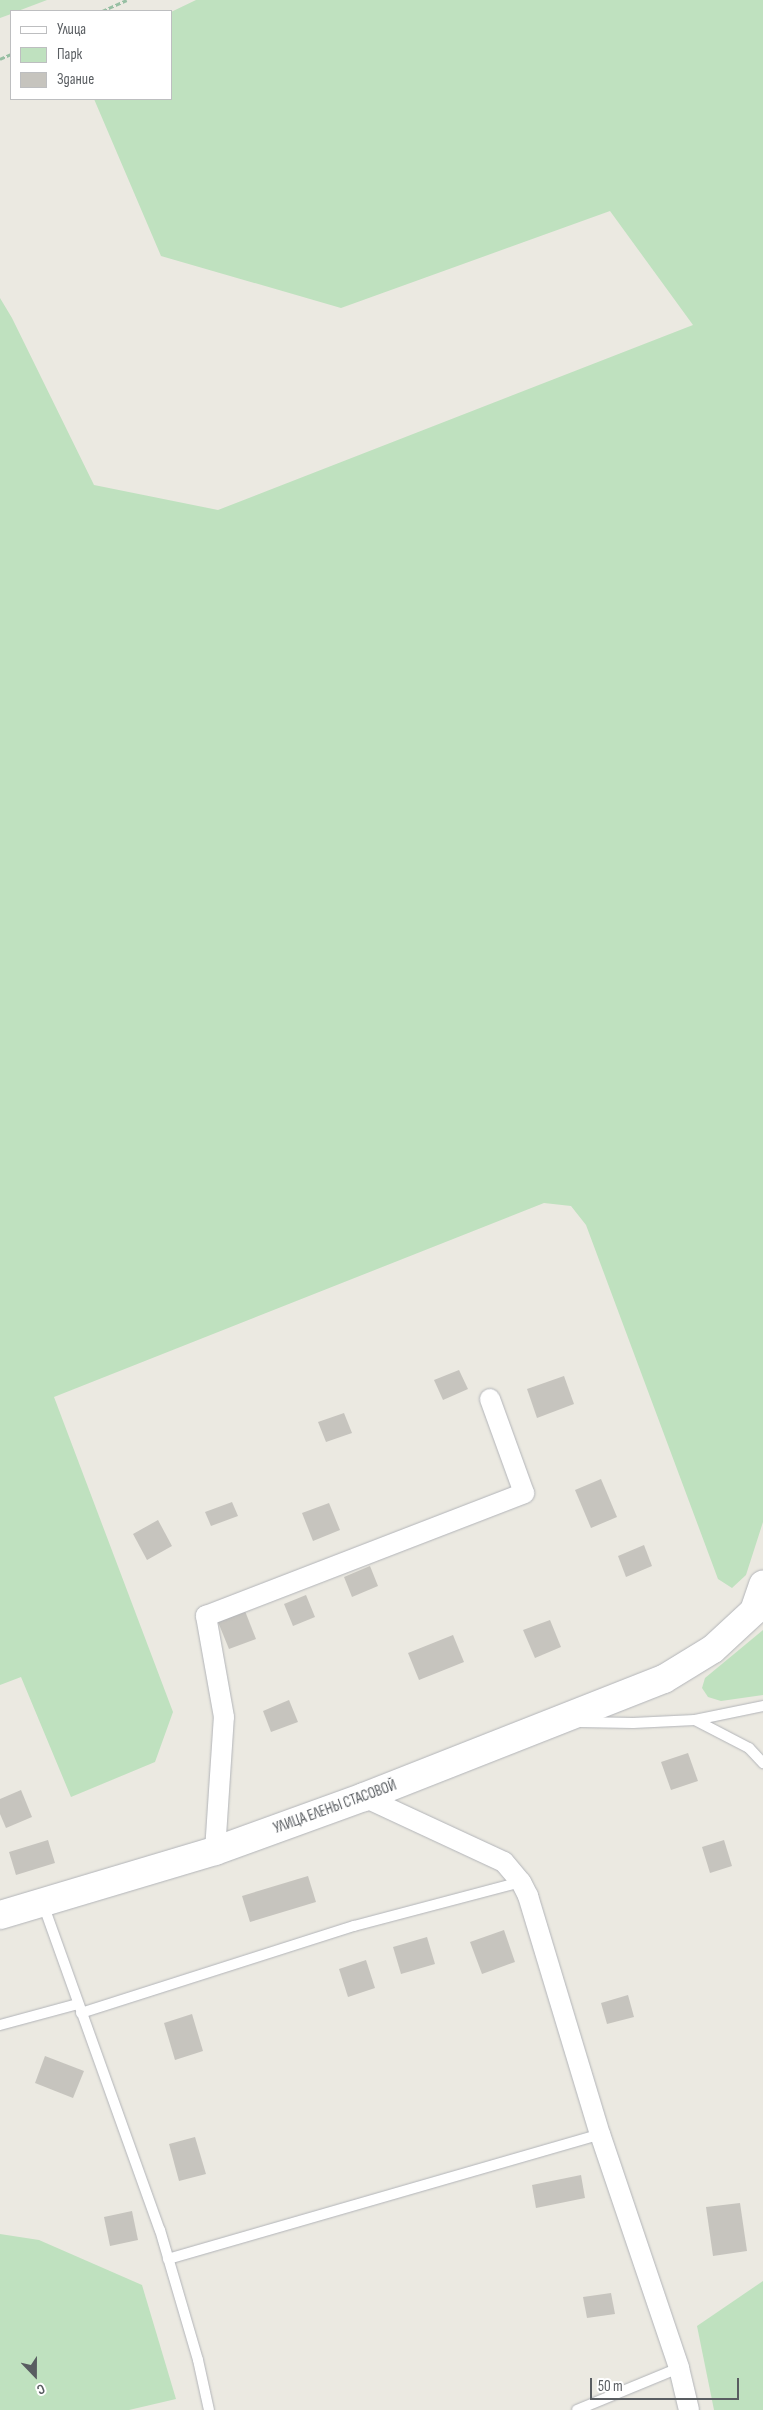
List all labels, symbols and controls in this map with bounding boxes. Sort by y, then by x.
legend [10,10,172,100]
text: Улица [57,20,86,39]
text: Парк [57,45,82,64]
text: Здание [57,70,94,89]
street label: УЛИЦА ЕЛЕНЫ СТАСОВОЙ [271,1776,399,1838]
north arrow [10,2350,60,2400]
scale bar [593,2368,742,2400]
text: 50 m [598,2377,623,2396]
text: С [34,2380,47,2399]

